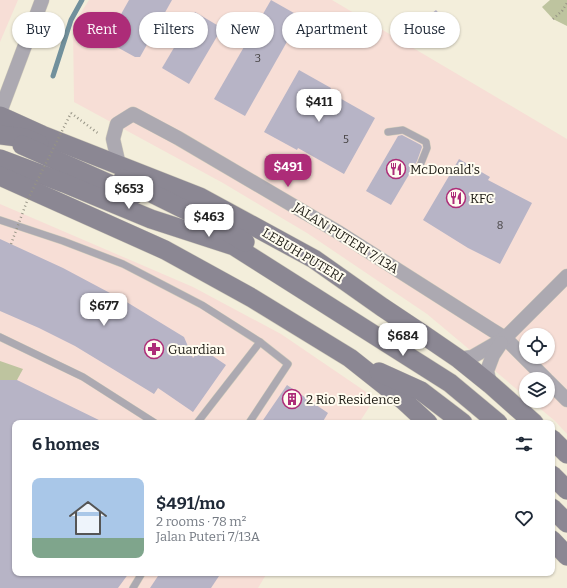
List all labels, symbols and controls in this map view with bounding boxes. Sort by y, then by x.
chip: Buy [12,12,65,48]
chip: Rent [73,12,131,48]
chip: Filters [139,12,208,48]
chip: New [216,12,274,48]
chip: Apartment [282,12,382,48]
chip: House [390,12,460,48]
house number: 3 [255,52,261,65]
pin: $411 [295,89,343,123]
text: $411 [305,94,333,109]
house number: 5 [343,133,349,146]
pin: $491 [264,154,312,188]
restaurant icon: McDonald's [385,158,407,180]
text: $491 [273,159,303,174]
place label: McDonald's [410,162,480,177]
pin: $653 [105,176,153,210]
text: $653 [114,181,144,196]
restaurant icon: KFC [445,187,467,209]
place label: KFC [470,191,494,206]
street label: JALAN PUTERI 7/13A [290,199,402,277]
pin: $463 [185,204,233,238]
text: $463 [194,209,224,224]
house number: 8 [497,219,503,232]
street label: LEBUH PUTERI [260,225,346,285]
pin: $677 [80,293,128,327]
text: $677 [89,298,119,313]
pin: $684 [379,323,427,357]
text: $684 [387,328,419,343]
map controls [519,328,555,408]
button: locate [519,328,555,364]
pharmacy icon: Guardian [143,338,165,360]
place label: Guardian [168,342,226,357]
button: layers [519,372,555,408]
building icon: 2 Rio Residence [281,388,303,410]
place label: 2 Rio Residence [306,392,400,407]
icon: filters [513,433,535,455]
text: 6 homes [32,434,100,455]
text: $491/mo [156,493,225,514]
icon: home [64,494,112,542]
icon: heart [513,507,535,529]
text: 2 rooms · 78 m² [156,514,246,529]
text: Jalan Puteri 7/13A [156,529,260,544]

